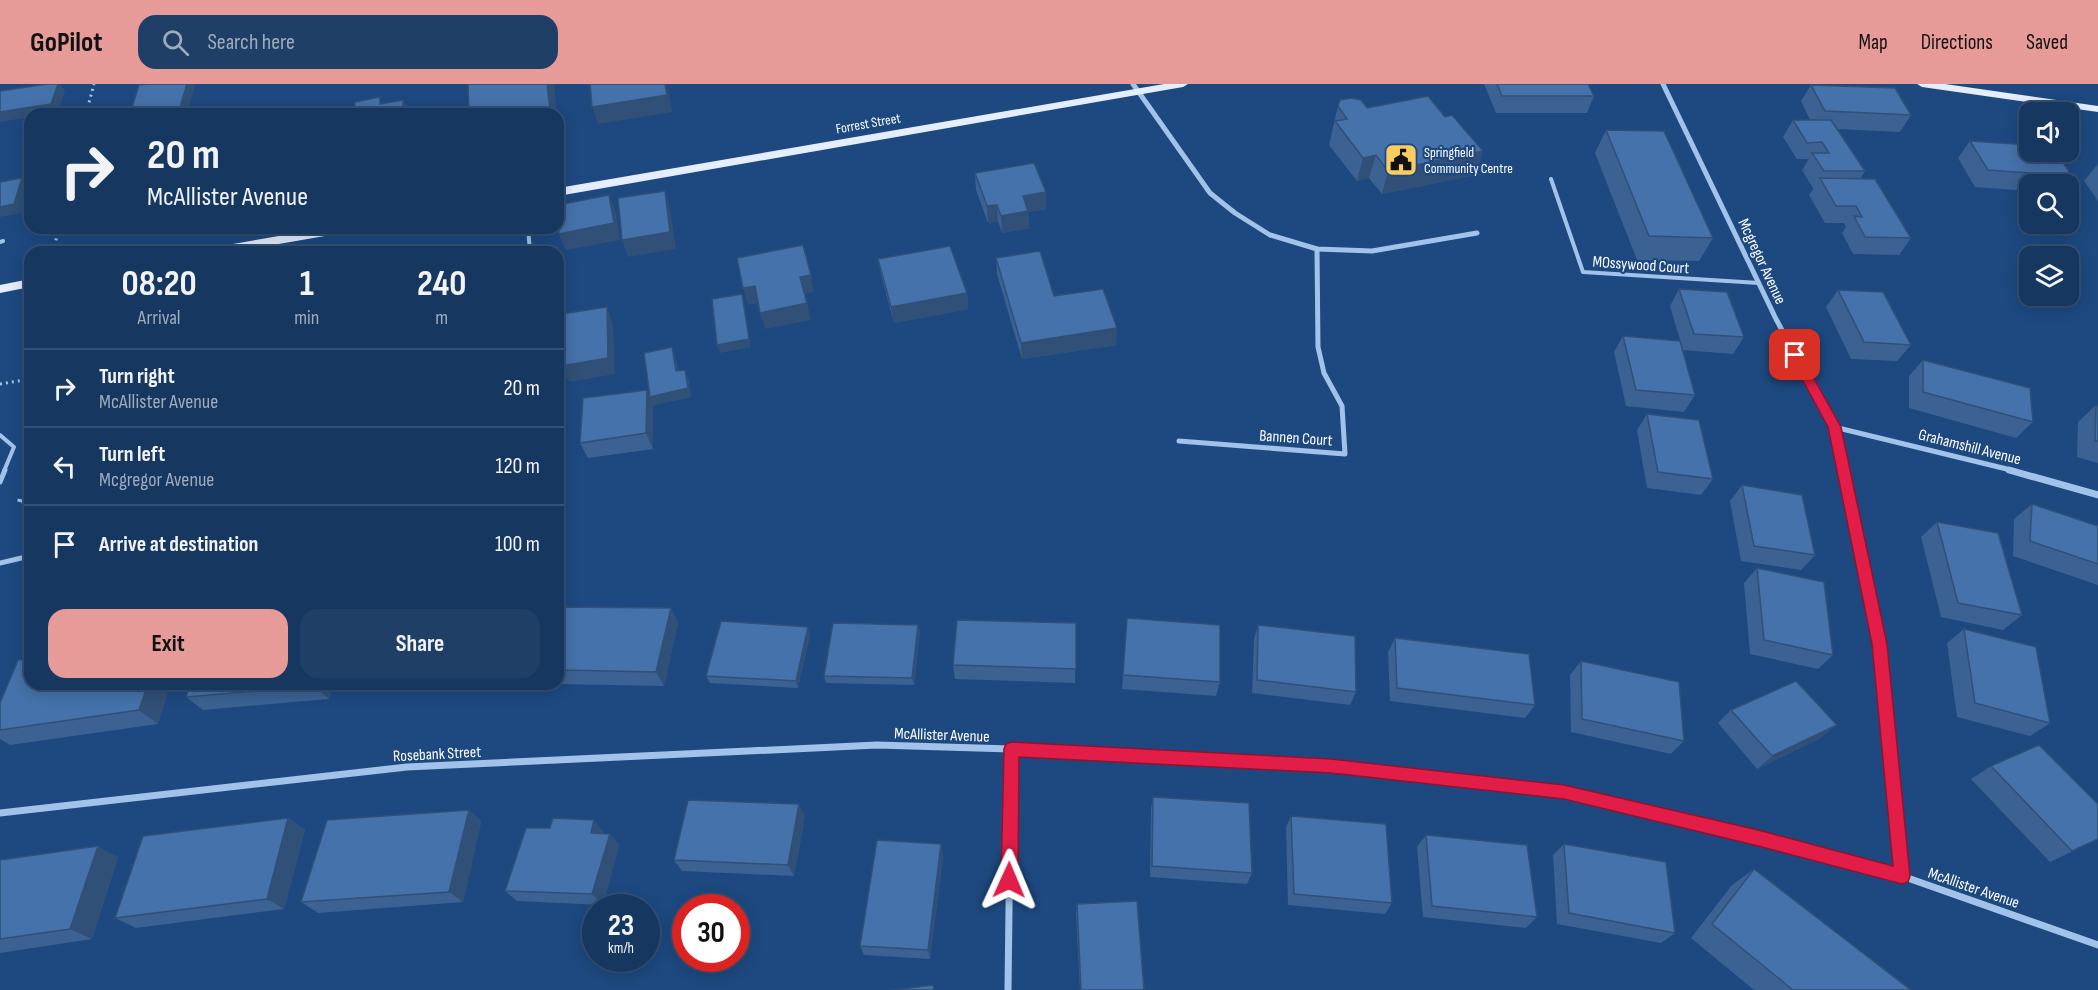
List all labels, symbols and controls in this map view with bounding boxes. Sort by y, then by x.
search box [138,15,558,69]
text: GoPilot [30,26,102,59]
icon: search [159,26,192,59]
text: Search here [207,29,295,56]
text: Map [1858,30,1888,55]
text: Directions [1921,30,1993,55]
text: Saved [2026,30,2068,55]
map controls [2019,102,2079,306]
button: sound [2019,102,2079,162]
street label: Forrest Street [834,109,902,138]
text: 20 m [147,130,220,181]
icon: right [48,132,126,210]
public building icon: Springfield Community Centre [1383,142,1419,178]
place label: Springfield Community Centre [1424,144,1513,177]
button: search [2019,174,2079,234]
text: McAllister Avenue [147,181,308,213]
street label: Mcgregor Avenue [1734,216,1790,307]
button: layers [2019,246,2079,306]
street label: MOssywood Court [1592,253,1690,278]
text: 08:20 [122,263,197,306]
text: 1 [300,263,314,306]
text: 240 [417,263,466,306]
text: Arrival [138,306,181,330]
text: min [294,306,319,330]
text: m [435,306,448,330]
pin [1769,329,1820,380]
icon: arrive [1778,338,1811,371]
text: Turn right [99,363,175,390]
icon: right [48,372,81,405]
text: 20 m [504,375,540,402]
text: McAllister Avenue [99,390,218,414]
street label: Bannen Court [1259,426,1333,451]
street label: Grahamshill Avenue [1916,426,2023,469]
text: Turn left [99,441,165,468]
icon: left [48,450,81,483]
text: 120 m [496,453,540,480]
text: Mcgregor Avenue [99,468,214,492]
icon: arrive [48,528,81,561]
text: Arrive at destination [99,531,258,558]
text: 100 m [495,531,540,558]
button: Exit [48,609,288,678]
button: Share [300,609,540,678]
street label: McAllister Avenue [894,724,990,747]
street label: Rosebank Street [393,743,482,766]
position arrow [977,848,1041,912]
street label: McAllister Avenue [1925,864,2022,913]
speed limit sign: 30 [672,894,750,972]
text: 23 [608,908,634,944]
text: km/h [608,939,634,958]

